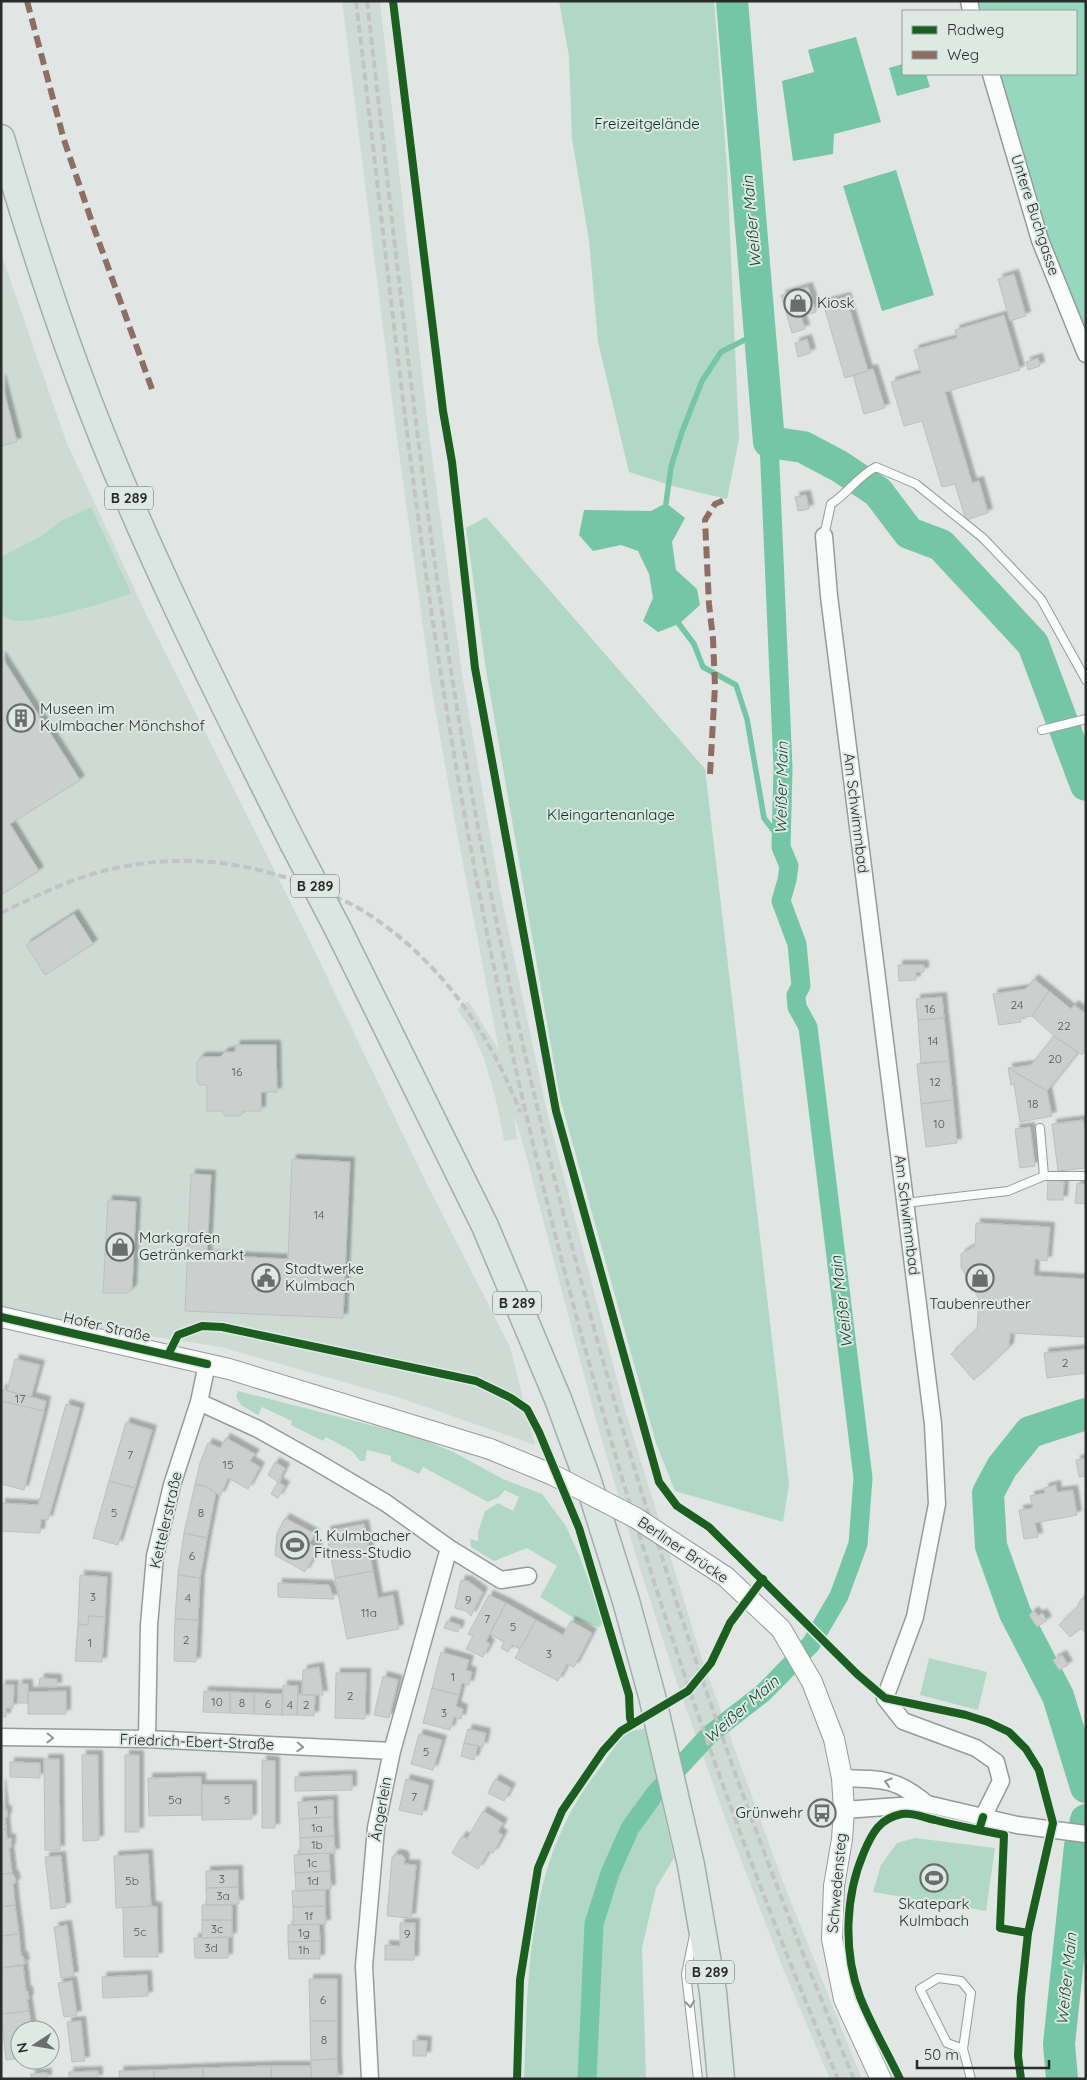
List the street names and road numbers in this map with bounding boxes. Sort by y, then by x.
street label: Untere Buchgasse [1007,152,1064,278]
road number: B 289 [105,486,153,509]
street label: Am Schwimmbad [840,752,873,874]
road number: B 289 [291,874,339,898]
street label: Am Schwimmbad [891,1154,924,1276]
road number: B 289 [493,1292,541,1315]
street label: Hofer Straße [62,1307,153,1346]
street label: Kettelerstraße [145,1470,186,1570]
street label: Berliner Brücke [634,1512,732,1587]
street label: Friedrich-Ebert-Straße [119,1729,275,1754]
street label: Ängerlein [365,1775,396,1843]
street label: Schwedensteg [823,1832,850,1934]
road number: B 289 [686,1960,734,1984]

